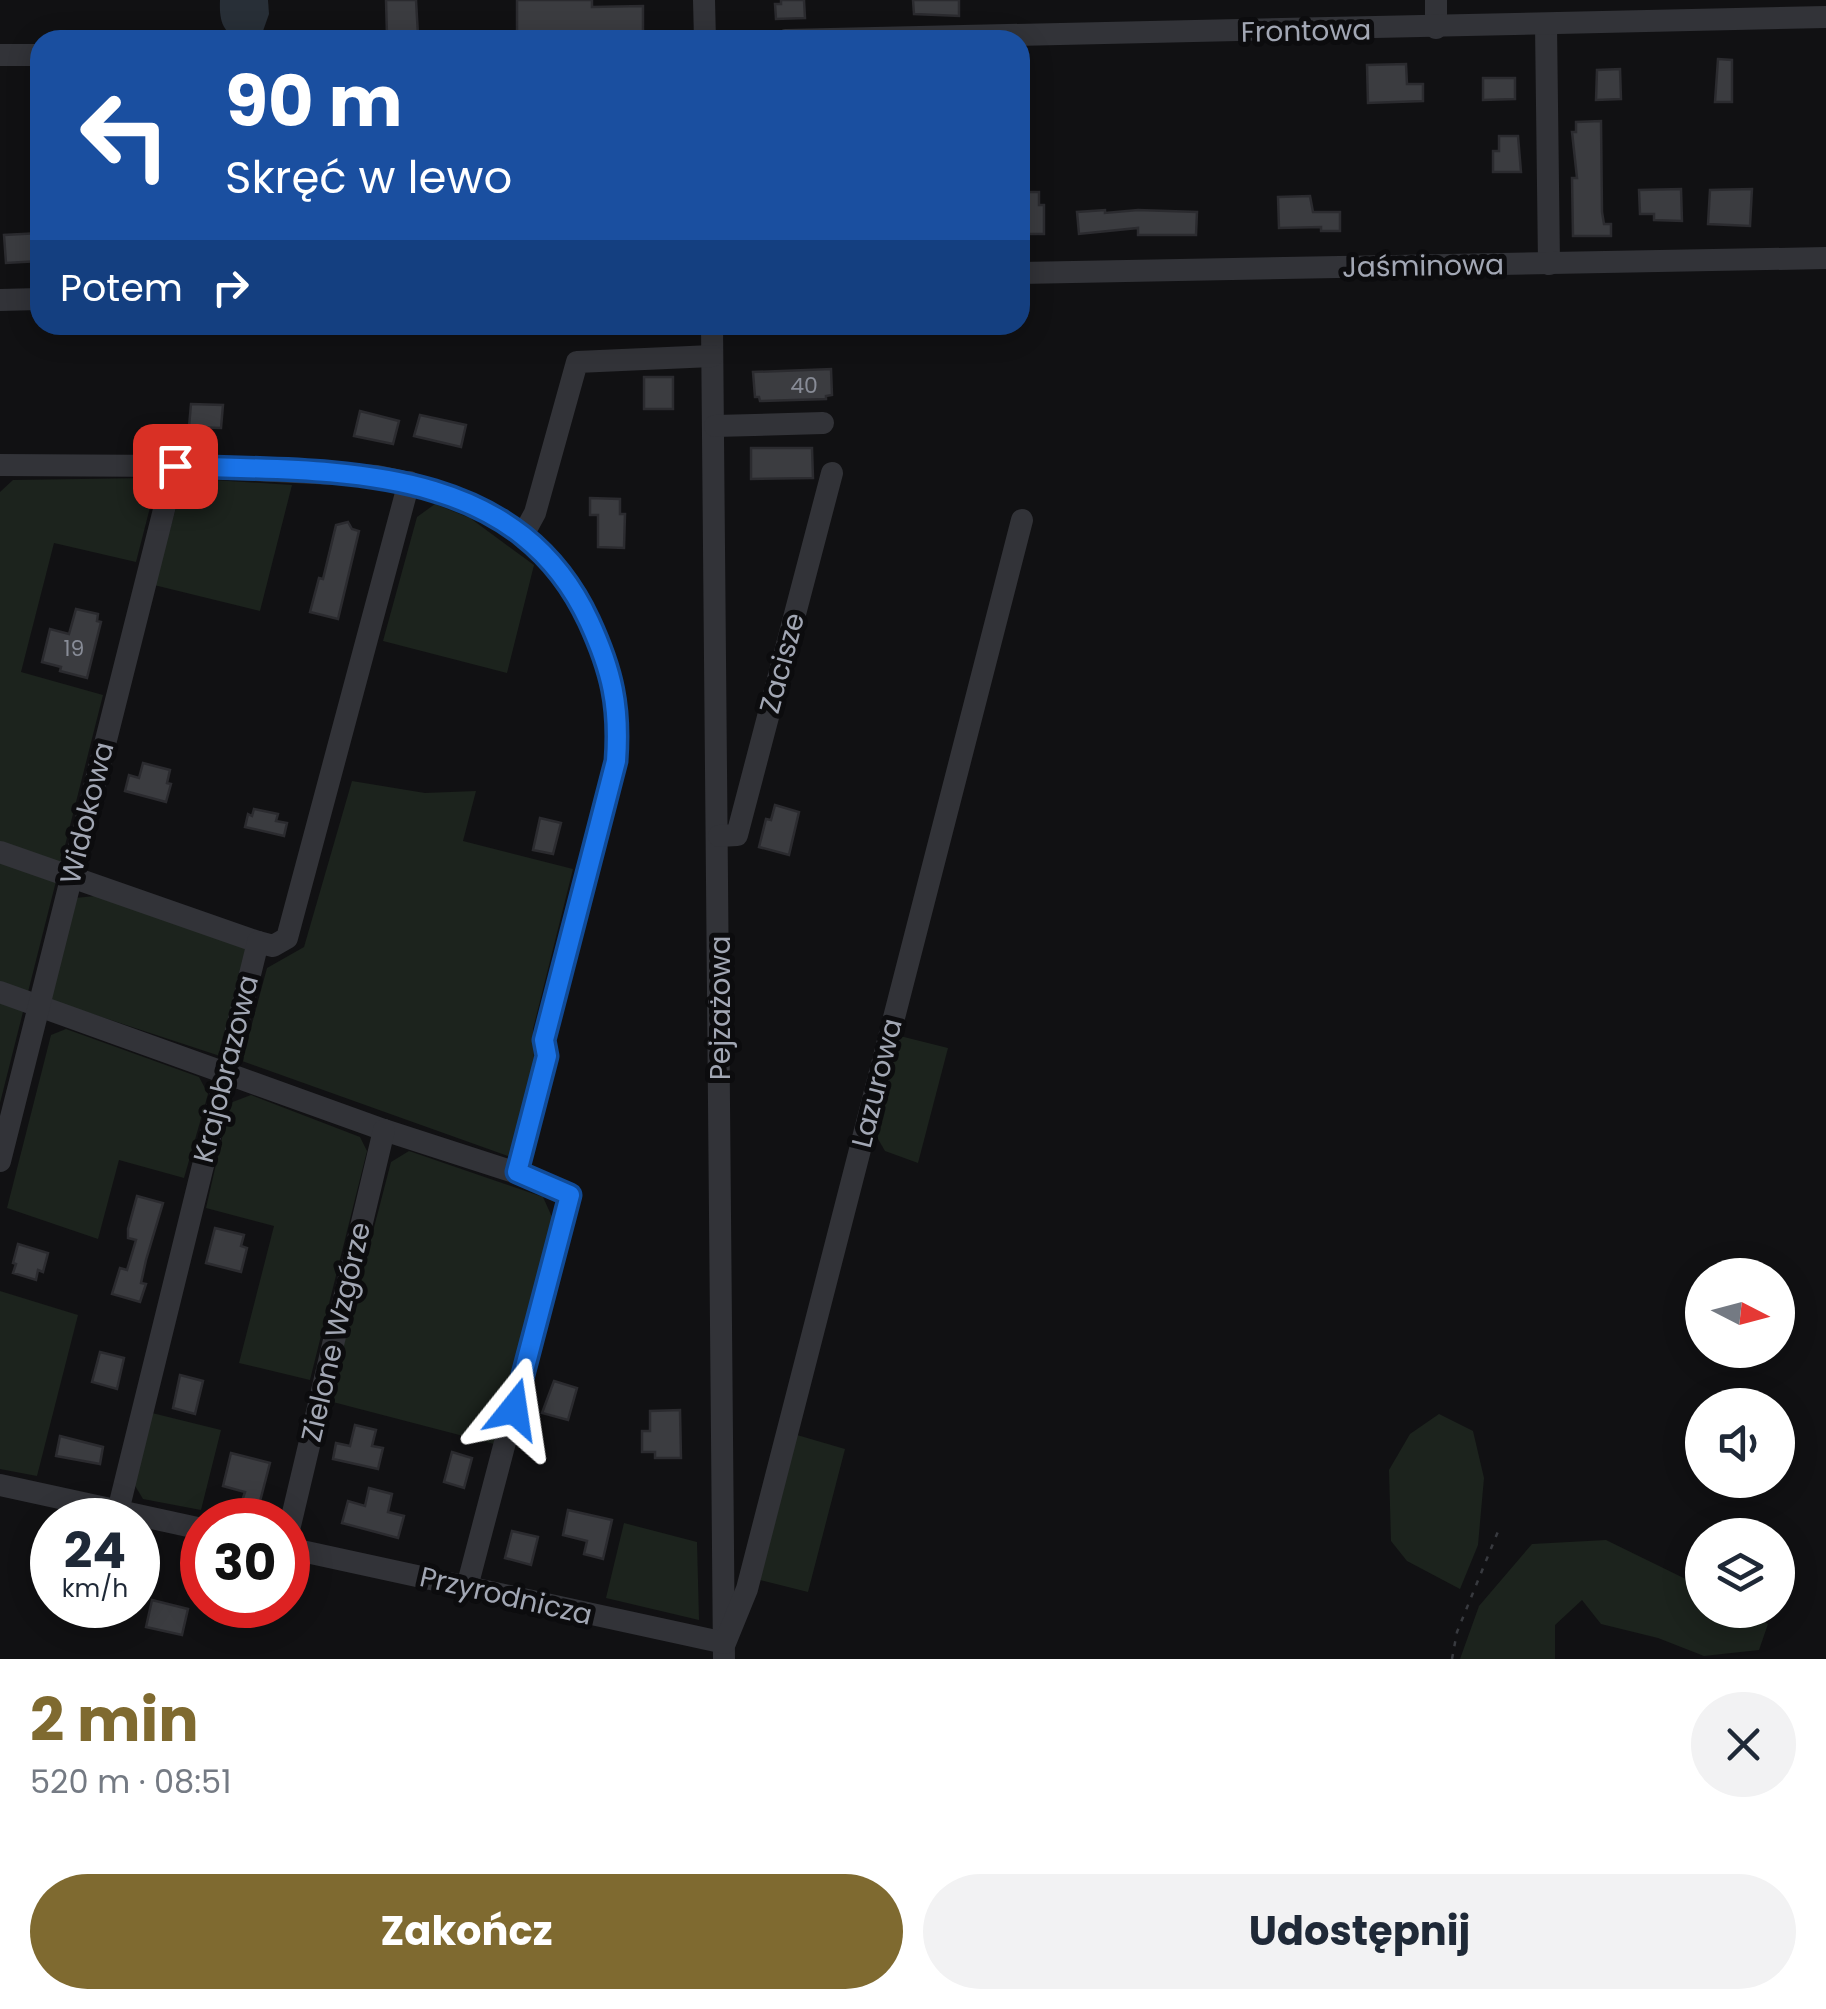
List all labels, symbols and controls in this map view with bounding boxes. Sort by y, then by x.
street label: Frontowa [1240,10,1372,52]
text: 90 m [225,52,403,151]
icon: left [60,70,190,200]
text: Skręć w lewo [225,146,512,209]
street label: Jaśminowa [1342,245,1504,287]
icon: right [203,260,258,315]
text: Potem [60,261,183,314]
house number: 40 [790,370,818,401]
pin [133,424,218,509]
icon: arrive [148,439,203,494]
street label: Zacisze [750,608,814,718]
house number: 19 [64,633,84,664]
street label: Widokowa [51,738,123,888]
street label: Pejzażowa [701,936,740,1080]
street label: Krajobrazowa [184,971,268,1167]
street label: Lazurowa [842,1014,912,1152]
street label: Zielone Wzgórze [292,1218,380,1446]
north arrow [1685,1258,1795,1368]
map controls [1685,1258,1795,1628]
position arrow [462,1357,566,1461]
button: sound [1685,1388,1795,1498]
speed limit sign: 30 [180,1498,310,1628]
text: 24 [64,1515,126,1586]
button: layers [1685,1518,1795,1628]
street label: Przyrodnicza [416,1557,596,1635]
text: km/h [62,1571,128,1606]
text: 2 min [30,1678,199,1762]
button: close [1691,1692,1796,1797]
text: 520 m · 08:51 [30,1759,231,1804]
button: Zakończ [30,1874,903,1989]
button: Udostępnij [923,1874,1796,1989]

